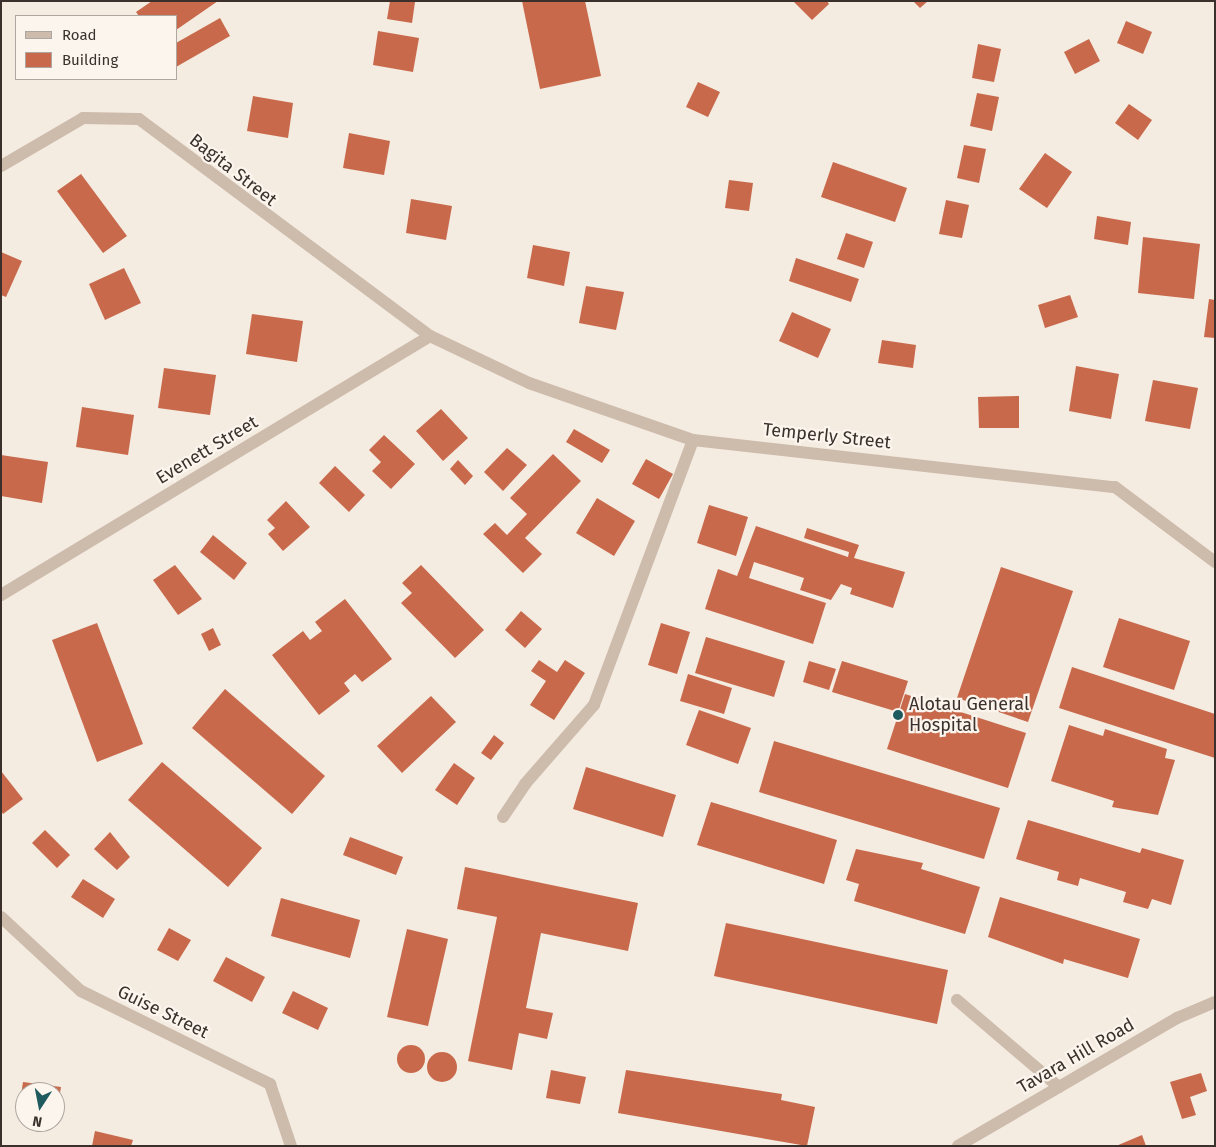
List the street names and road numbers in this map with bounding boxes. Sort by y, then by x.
street label: Bagita Street [185,129,281,211]
street label: Evenett Street [152,411,262,489]
street label: Temperly Street [762,419,892,453]
street label: Guise Street [114,981,212,1043]
street label: Tavara Hill Road [1014,1014,1138,1098]

